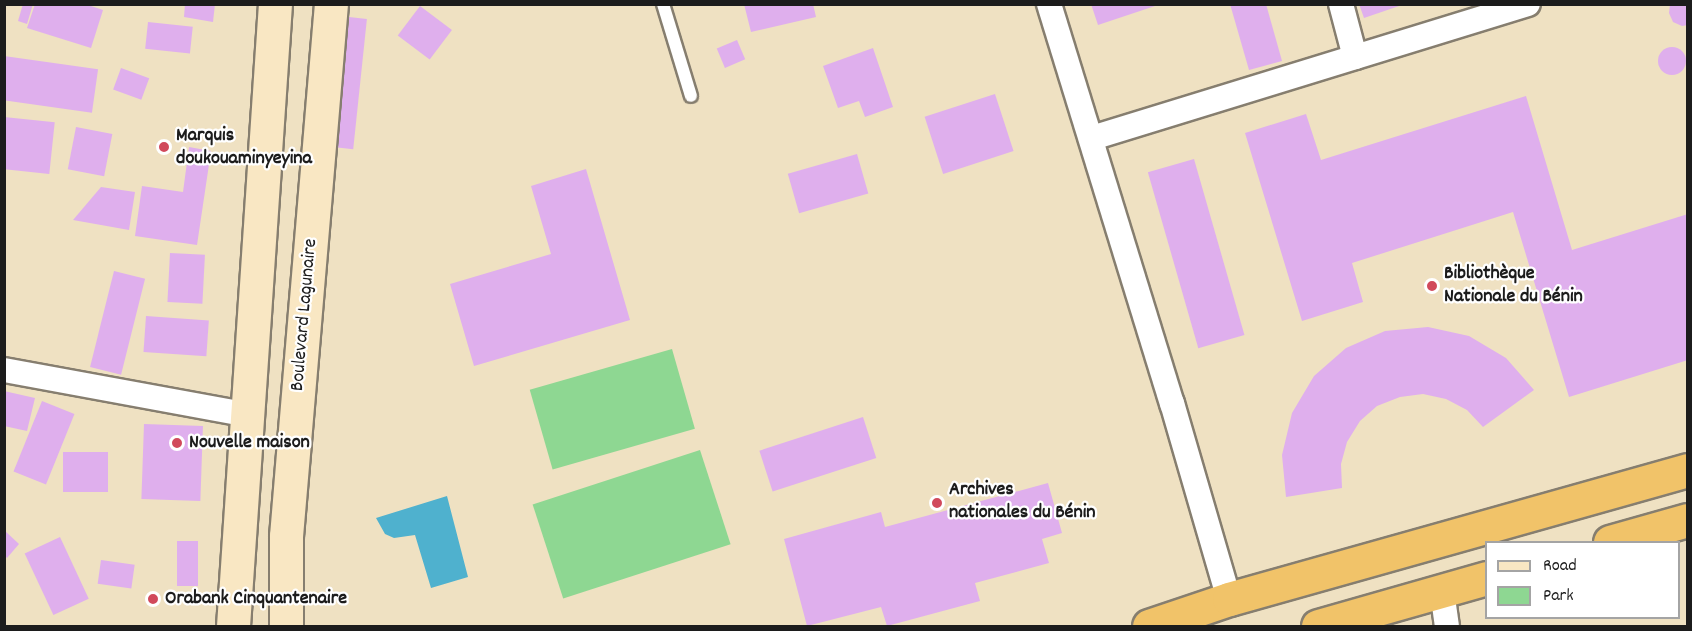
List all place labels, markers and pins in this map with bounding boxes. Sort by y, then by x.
place label: Marquis doukouaminyeyina [176,124,312,171]
marker: Marquis doukouaminyeyina [157,140,171,154]
place label: Bibliothèque Nationale du Bénin [1444,262,1583,309]
marker: Bibliothèque Nationale du Bénin [1425,279,1439,293]
place label: Nouvelle maison [189,431,310,455]
marker: Nouvelle maison [170,436,184,450]
place label: Archives nationales du Bénin [949,479,1096,526]
marker: Archives nationales du Bénin [930,496,944,510]
place label: Orabank Cinquantenaire [165,587,347,611]
marker: Orabank Cinquantenaire [146,592,160,606]

